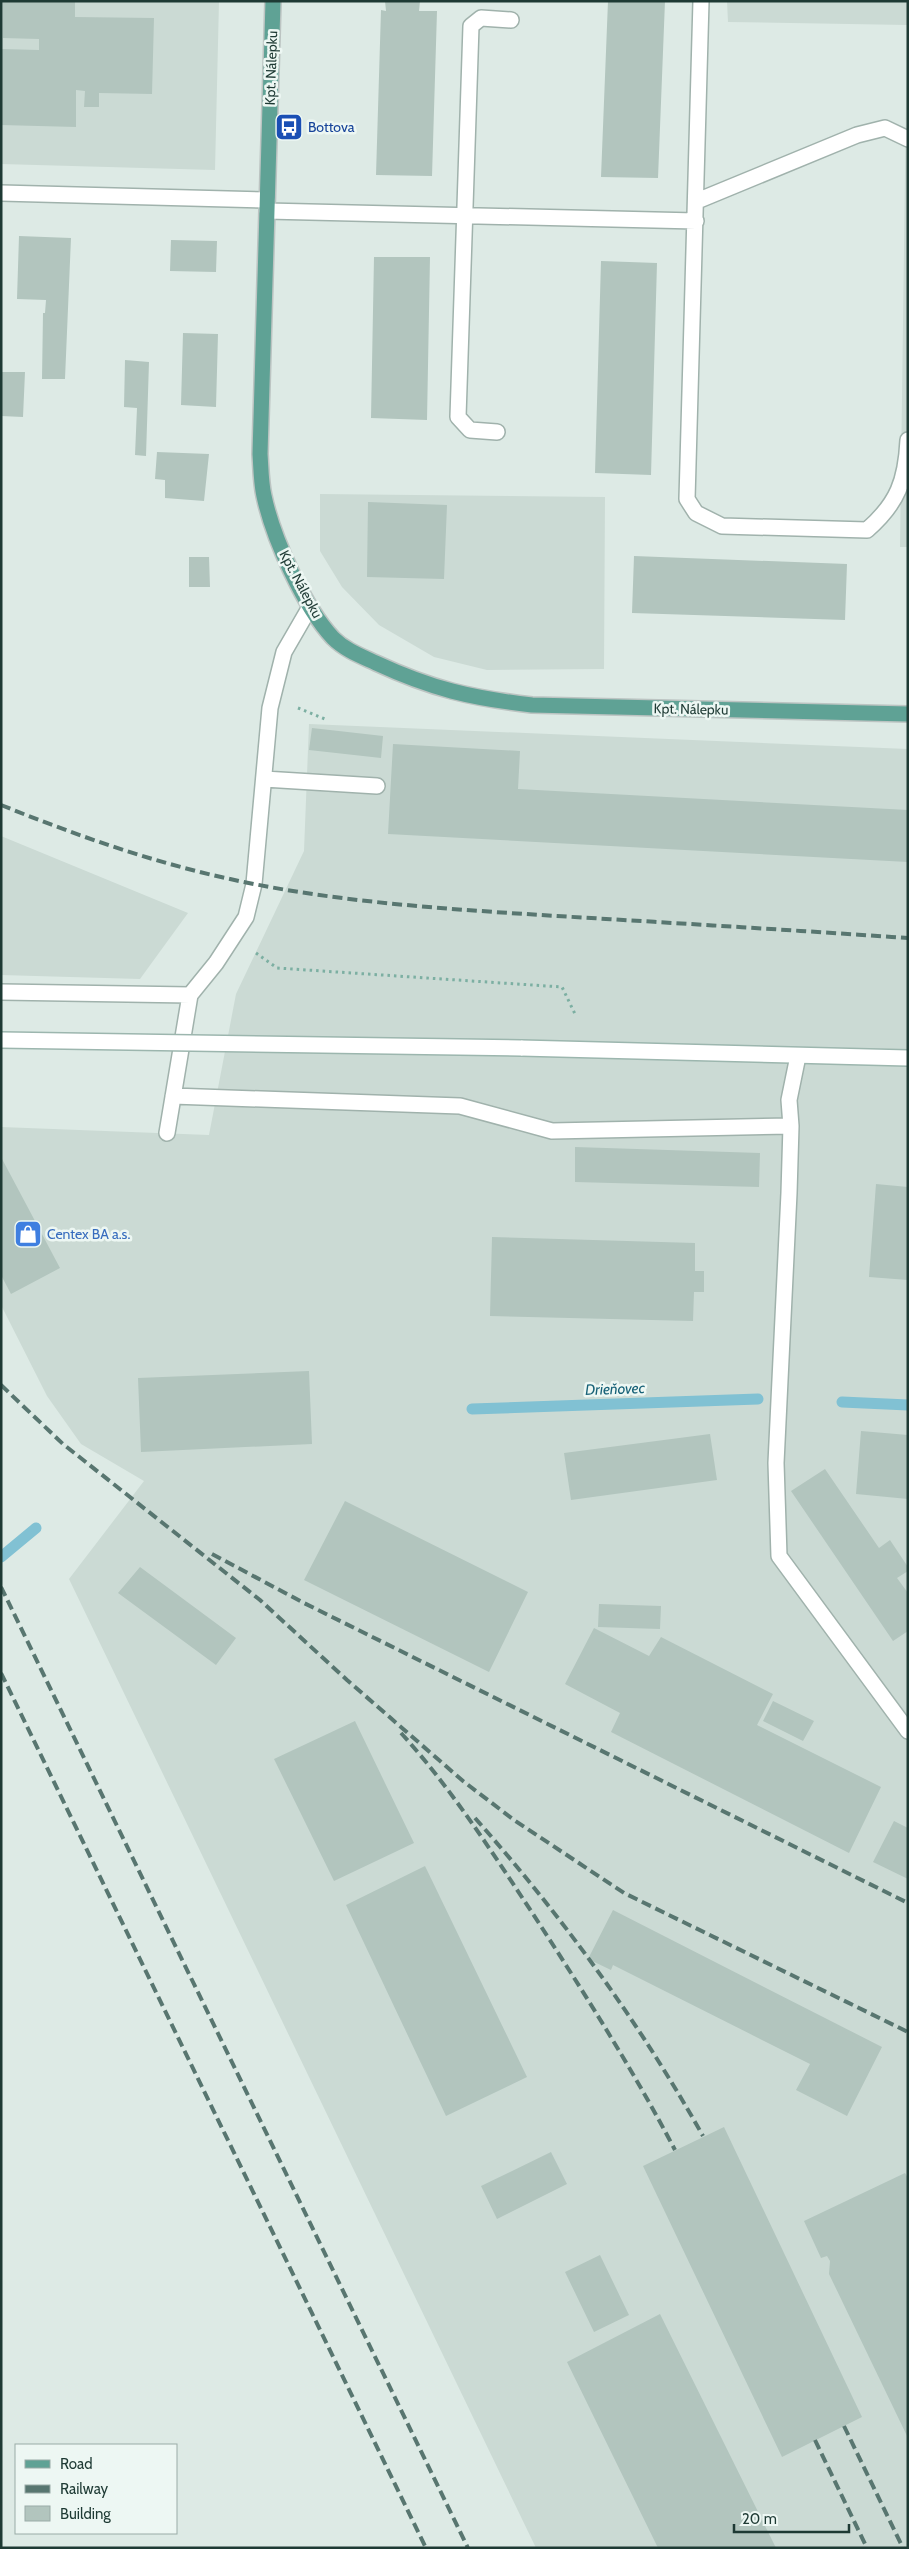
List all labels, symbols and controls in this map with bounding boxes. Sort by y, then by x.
street label: Kpt. Nálepku [261,30,281,106]
bus stop icon: Bottova [274,112,304,142]
place label: Bottova [308,118,355,136]
street label: Kpt. Nálepku [276,547,326,621]
street label: Kpt. Nálepku [654,699,728,719]
shop icon: Centex BA a.s. [13,1219,43,1249]
place label: Centex BA a.s. [47,1225,130,1243]
water label: Drieňovec [585,1379,646,1399]
legend [15,2444,178,2534]
text: Road [60,2455,93,2473]
text: Railway [60,2480,109,2498]
scale bar [734,2502,849,2534]
text: Building [60,2505,111,2523]
text: 20 m [742,2510,777,2528]

